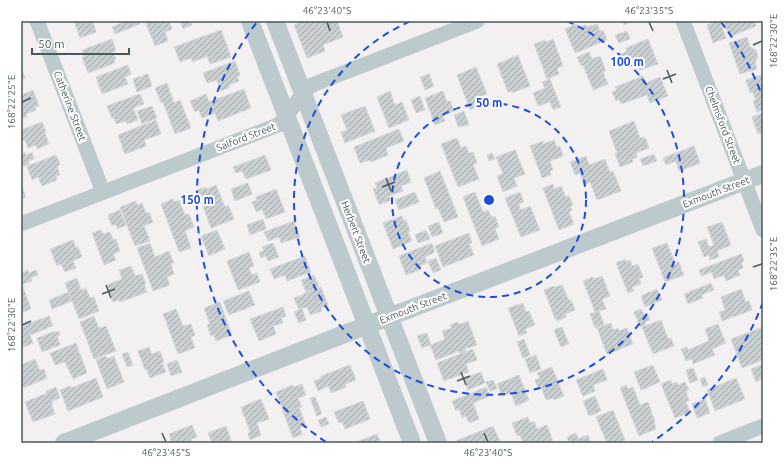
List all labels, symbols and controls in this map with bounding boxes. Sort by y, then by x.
text: 46°23'40"S [303,5,351,16]
text: 46°23'35"S [625,5,673,16]
text: 168°22'30"E [768,13,779,68]
scale bar [32,30,129,56]
text: 50 m [38,37,65,50]
text: 100 m [610,55,644,68]
street label: Catherine Street [52,69,88,143]
text: 168°22'25"E [6,74,17,129]
street label: Chelmsford Street [703,85,743,166]
text: 50 m [476,96,502,109]
street label: Salford Street [215,121,277,153]
street label: Exmouth Street [681,174,751,210]
text: 150 m [180,193,214,206]
centre of rings [482,193,496,207]
street label: Herbert Street [339,199,373,265]
text: 168°22'35"E [768,236,779,291]
street label: Exmouth Street [378,290,448,326]
text: 168°22'30"E [6,297,17,352]
text: 46°23'45"S [142,447,190,458]
text: 46°23'40"S [464,447,512,458]

